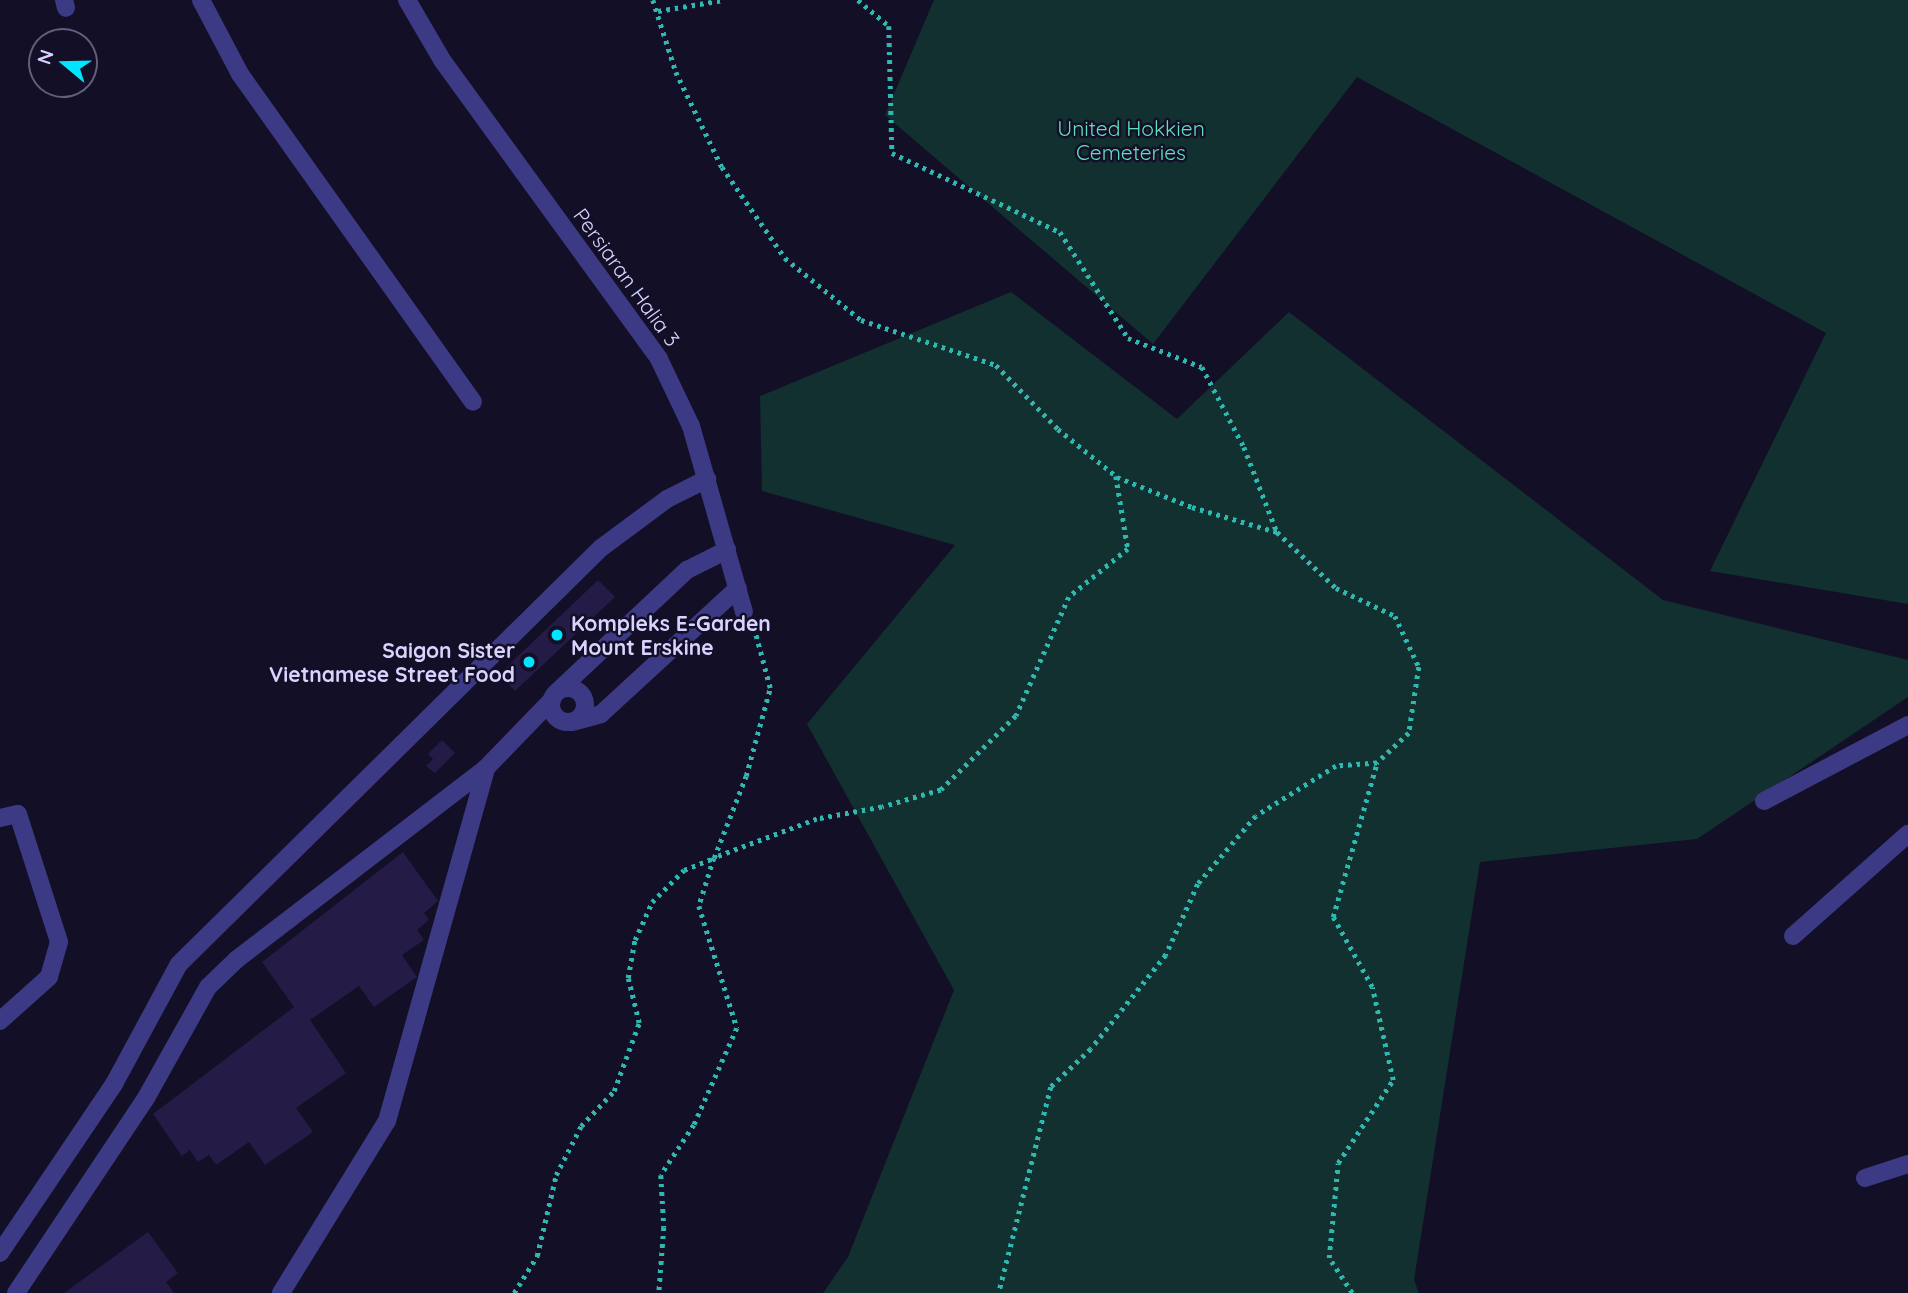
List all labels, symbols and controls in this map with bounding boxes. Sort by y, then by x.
north arrow [28,28,98,98]
text: N [31,46,59,67]
park label: United Hokkien Cemeteries [1057,115,1205,165]
street label: Persiaran Halia 3 [568,203,686,351]
place label: Kompleks E-Garden Mount Erskine [571,610,771,660]
marker: Kompleks E-Garden Mount Erskine [549,627,565,643]
place label: Saigon Sister Vietnamese Street Food [269,637,515,687]
marker: Saigon Sister Vietnamese Street Food [521,654,537,670]

